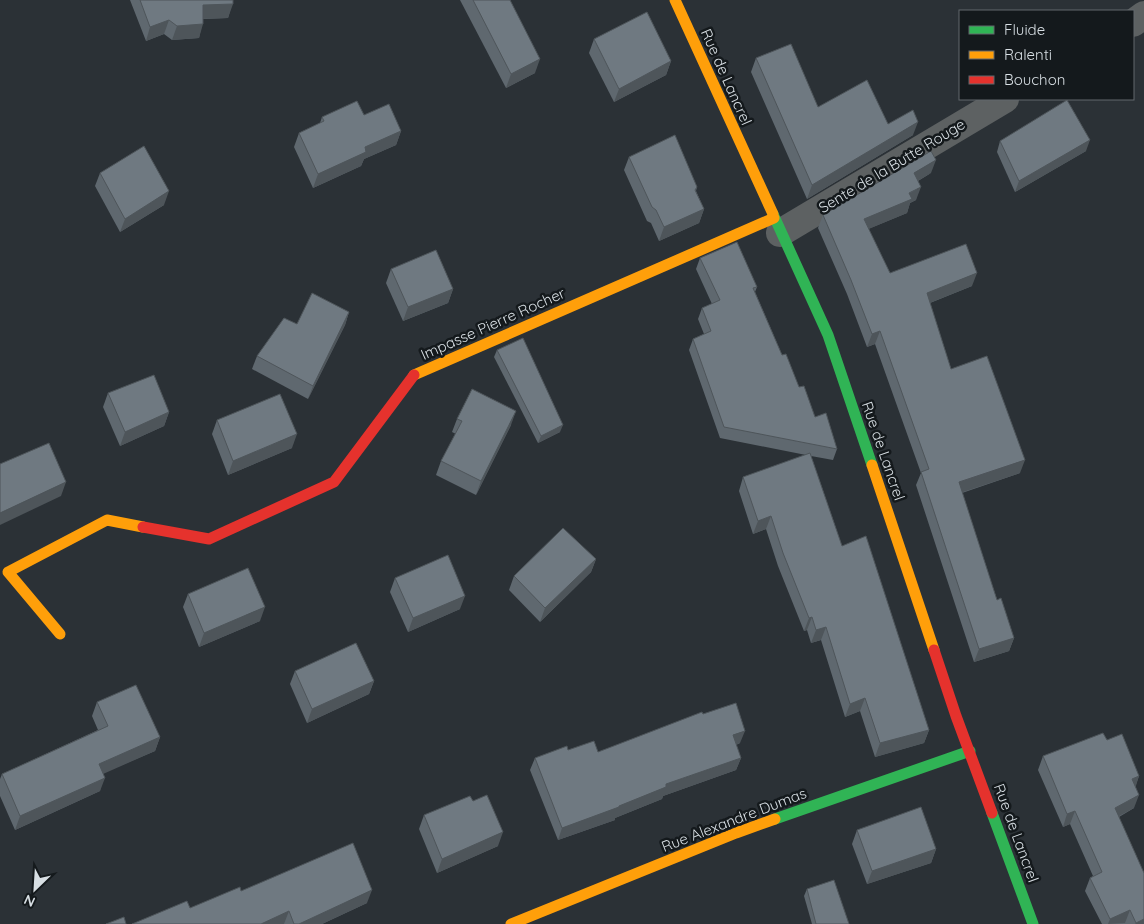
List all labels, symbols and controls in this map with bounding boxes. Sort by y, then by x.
legend [959,10,1134,100]
text: Fluide [1004,20,1045,39]
street label: Rue de Lancrel [697,26,756,128]
text: Ralenti [1004,45,1052,64]
text: Bouchon [1004,70,1065,89]
street label: Sente de la Butte Rouge [815,114,968,217]
street label: Impasse Pierre Rocher [418,283,568,364]
street label: Rue de Lancrel [858,399,909,503]
street label: Rue de Lancrel [990,781,1043,885]
street label: Rue Alexandre Dumas [659,783,809,856]
north arrow [10,864,60,914]
text: N [21,890,38,911]

